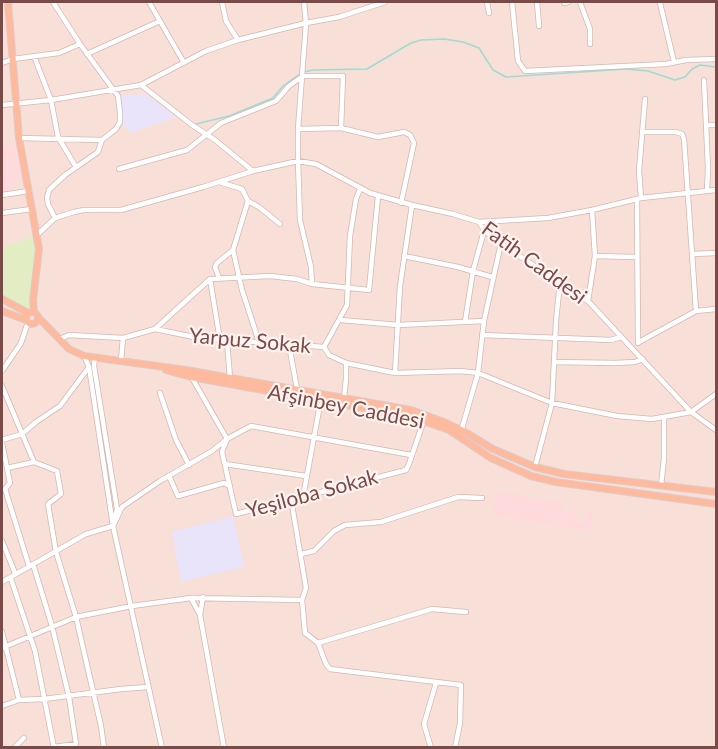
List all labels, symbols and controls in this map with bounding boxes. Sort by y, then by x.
street label: Fatih Caddesi [476,216,592,310]
street label: Yarpuz Sokak [188,323,312,359]
street label: Afşinbey Caddesi [266,379,426,435]
street label: Yeşiloba Sokak [243,464,381,524]

